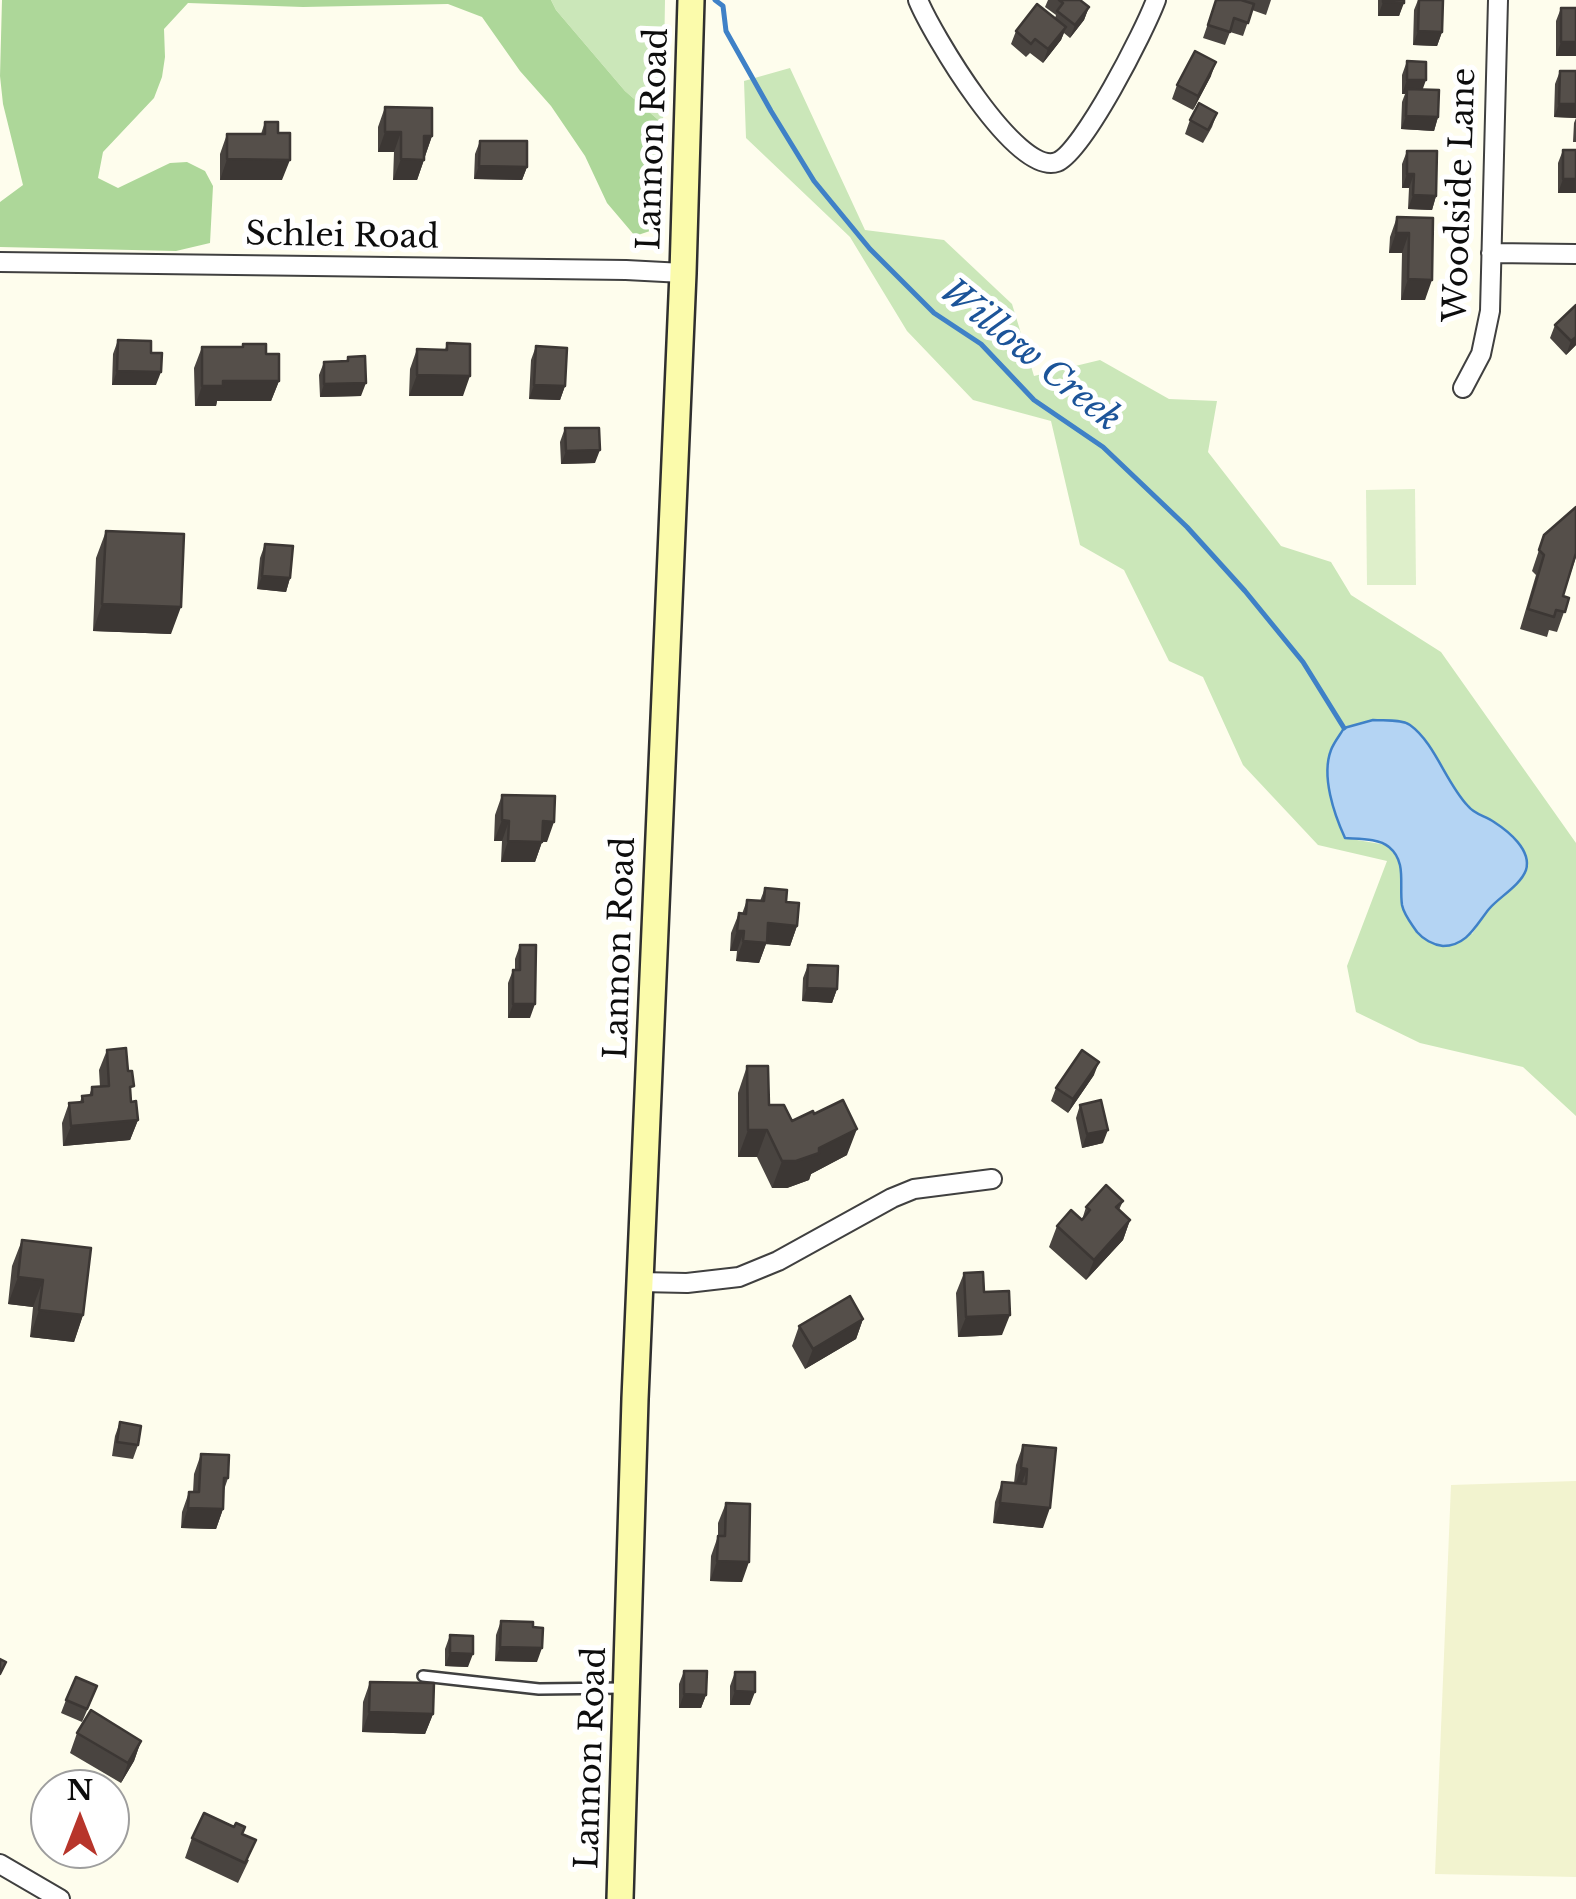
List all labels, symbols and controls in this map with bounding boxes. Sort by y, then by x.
street label: Lannon Road [631,27,677,251]
street label: Woodside Lane [1437,67,1485,323]
street label: Schlei Road [245,216,439,258]
water label: Willow Creek [932,271,1128,441]
street label: Lannon Road [598,836,644,1060]
street label: Lannon Road [569,1646,615,1870]
north arrow [30,1769,130,1869]
text: N [67,1773,93,1808]

